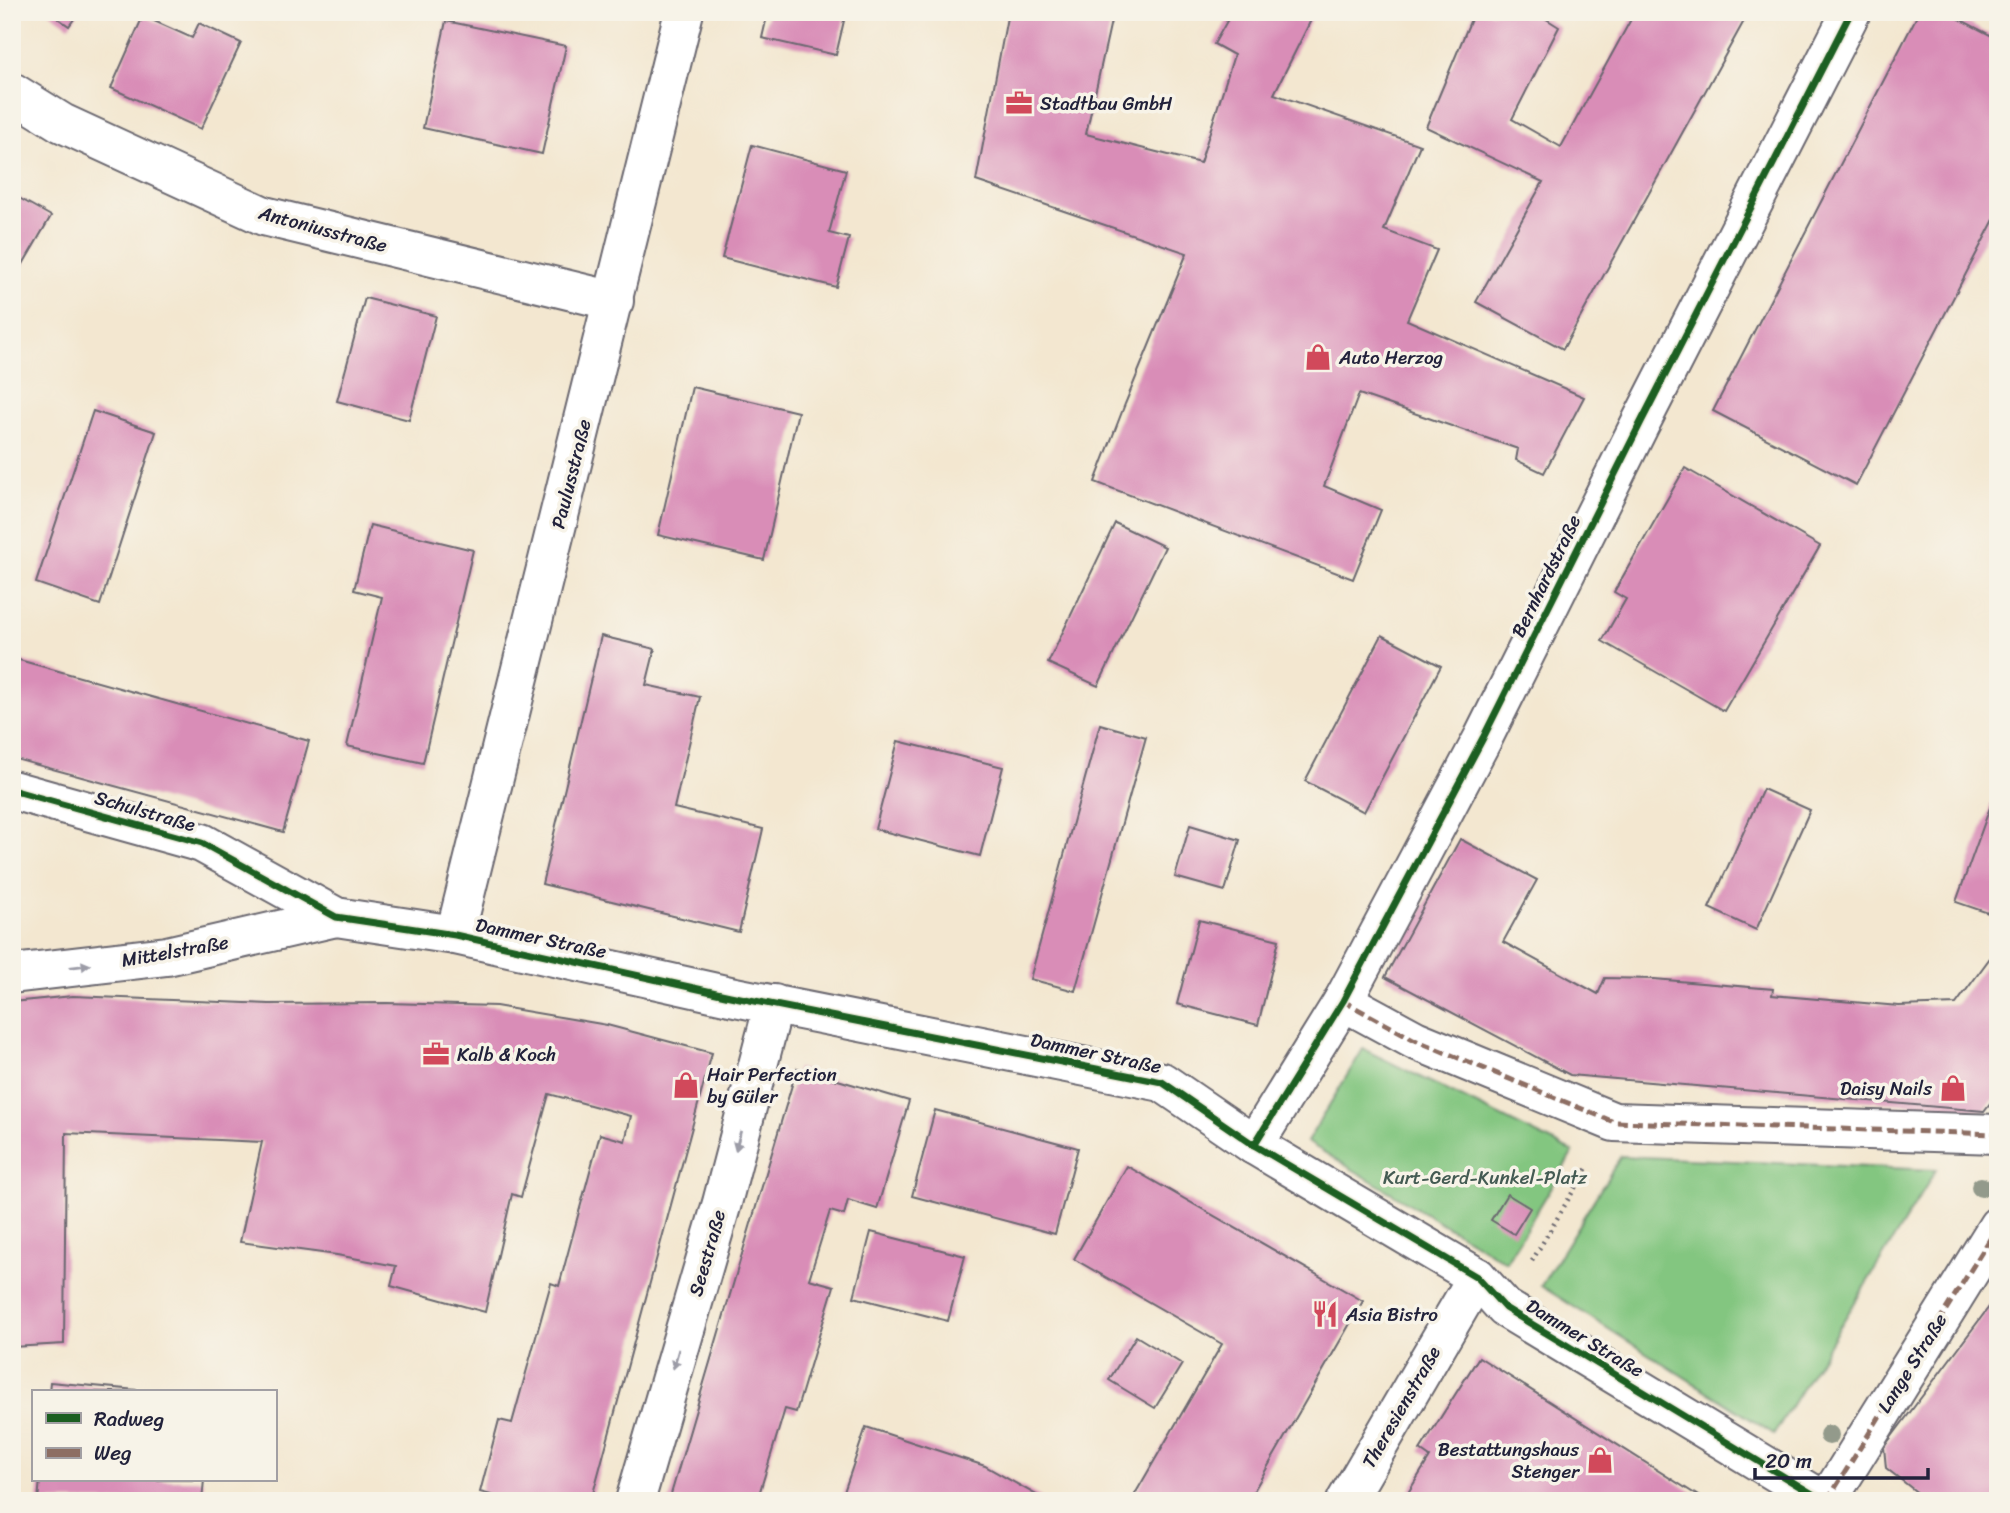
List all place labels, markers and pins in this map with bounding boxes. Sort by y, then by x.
place label: Stadtbau GmbH [1040,87,1173,120]
office icon: Stadtbau GmbH [1004,88,1034,118]
place label: Auto Herzog [1338,341,1444,374]
shop icon: Auto Herzog [1303,342,1333,372]
place label: Kalb & Koch [457,1038,556,1071]
office icon: Kalb & Koch [421,1039,451,1069]
place label: Hair Perfection by Güler [707,1058,837,1113]
shop icon: Hair Perfection by Güler [671,1070,701,1100]
place label: Daisy Nails [1840,1072,1932,1105]
shop icon: Daisy Nails [1938,1073,1968,1103]
place label: Asia Bistro [1345,1298,1438,1331]
restaurant icon: Asia Bistro [1310,1299,1340,1329]
place label: Bestattungshaus Stenger [1438,1433,1580,1488]
shop icon: Bestattungshaus Stenger [1585,1445,1615,1475]

